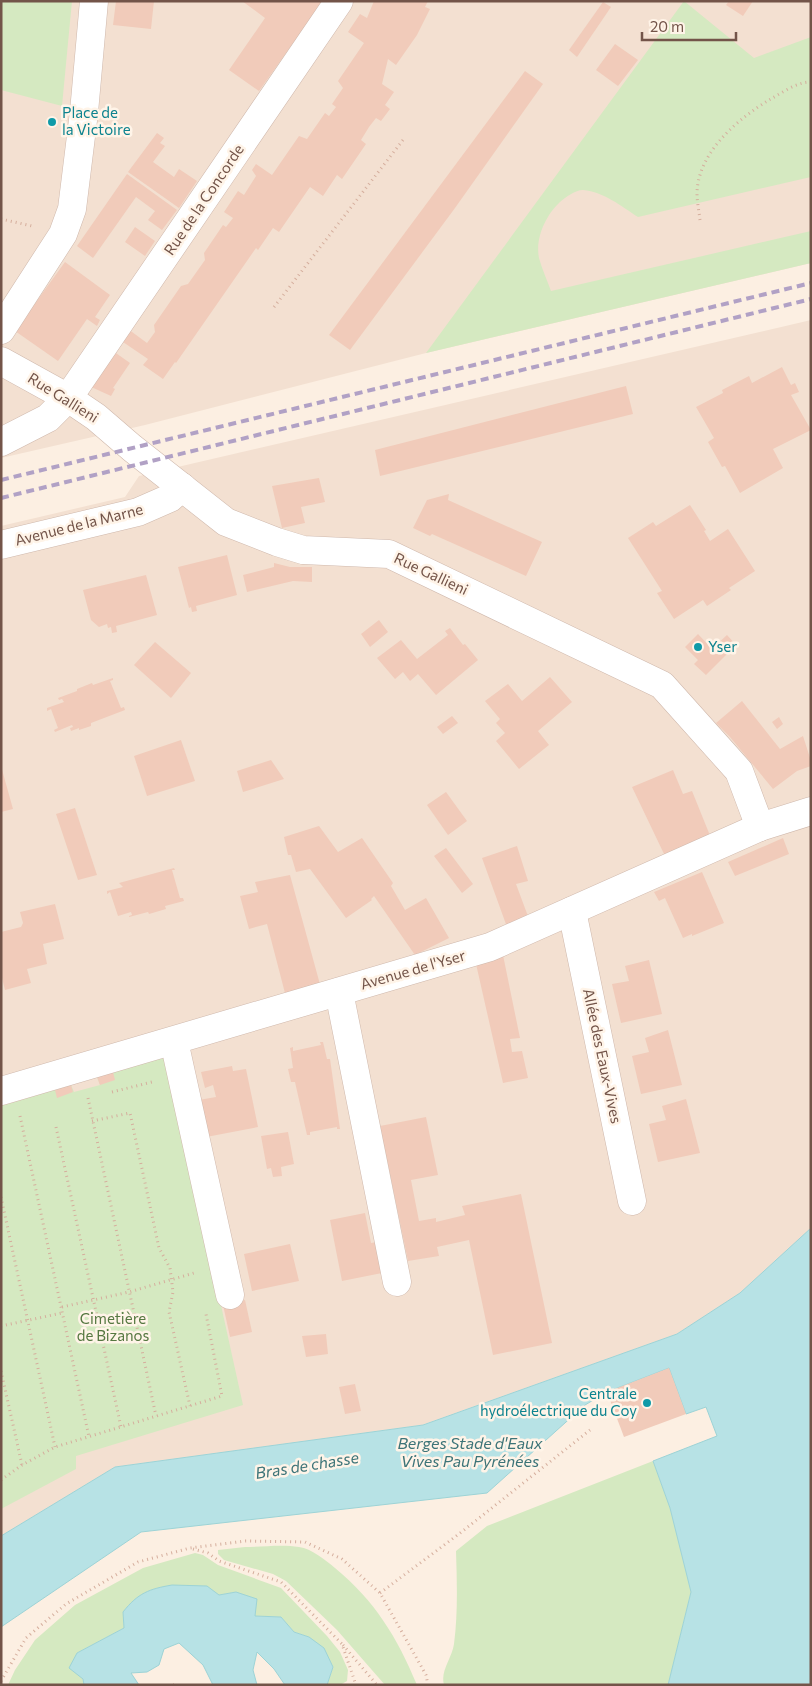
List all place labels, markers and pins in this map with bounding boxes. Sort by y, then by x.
place label: Place de la Victoire [62,103,131,138]
marker: Place de la Victoire [46,116,58,128]
place label: Yser [708,637,737,655]
marker: Yser [692,641,704,653]
place label: Centrale hydroélectrique du Coy [480,1384,637,1419]
marker: Centrale hydroélectrique du Coy [641,1397,653,1409]

